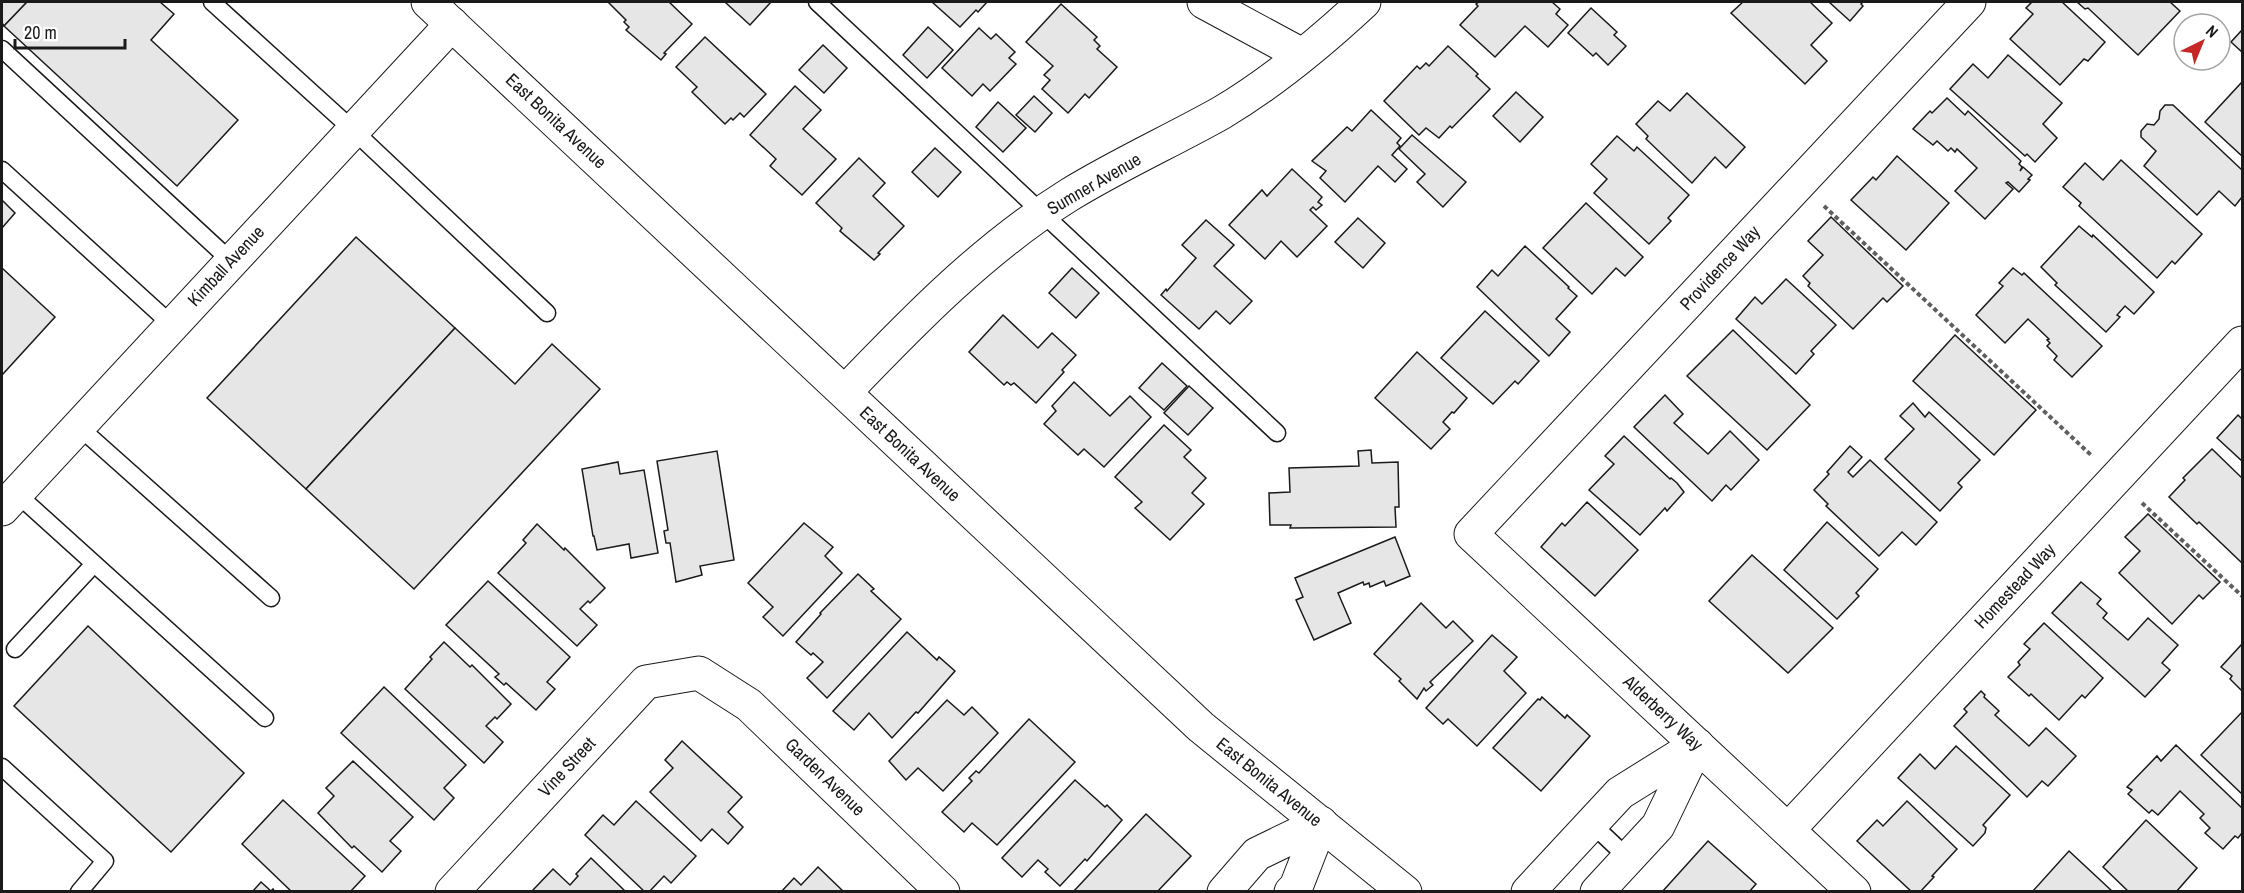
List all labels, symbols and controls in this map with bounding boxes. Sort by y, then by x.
scale bar [15,12,124,50]
north arrow [2172,12,2232,72]
text: 20 m [24,20,57,45]
text: N [2201,20,2223,42]
street label: East Bonita Avenue [500,67,612,174]
street label: Sumner Avenue [1042,147,1145,221]
street label: Providence Way [1674,219,1766,316]
street label: Kimball Avenue [182,220,270,312]
street label: East Bonita Avenue [854,400,966,507]
street label: Homestead Way [1968,537,2061,634]
street label: Alderberry Way [1617,668,1709,757]
street label: Vine Street [532,731,601,802]
street label: East Bonita Avenue [1211,731,1327,832]
street label: Garden Avenue [780,732,871,821]

